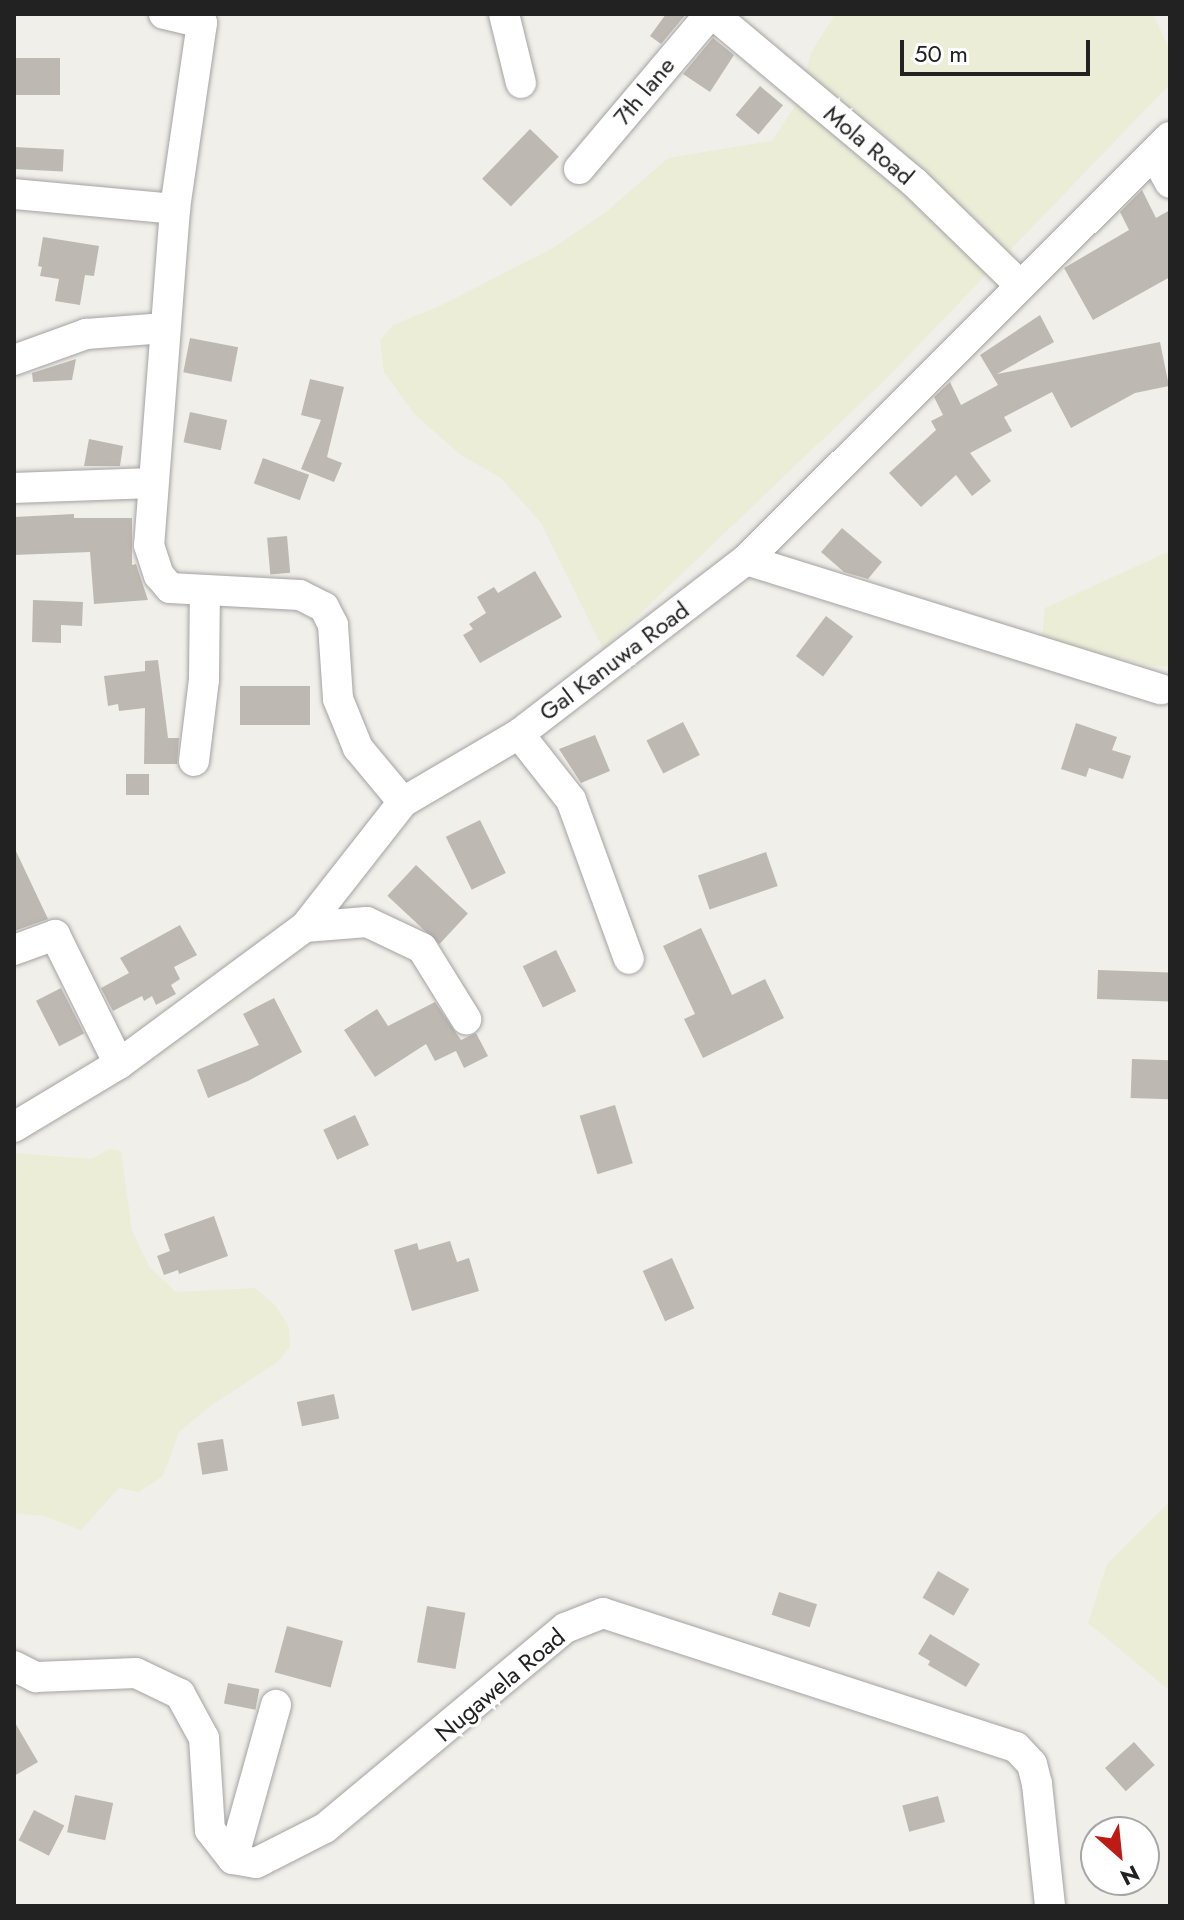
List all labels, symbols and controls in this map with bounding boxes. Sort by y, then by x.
scale bar [904,24,1094,74]
text: 50 m [914,36,968,71]
street label: 7th lane [607,51,681,131]
street label: Mola Road [818,99,920,191]
street label: Gal Kanuwa Road [533,595,695,727]
street label: Nugawela Road [429,1622,571,1748]
north arrow [1080,1816,1160,1896]
text: N [1115,1857,1145,1894]

